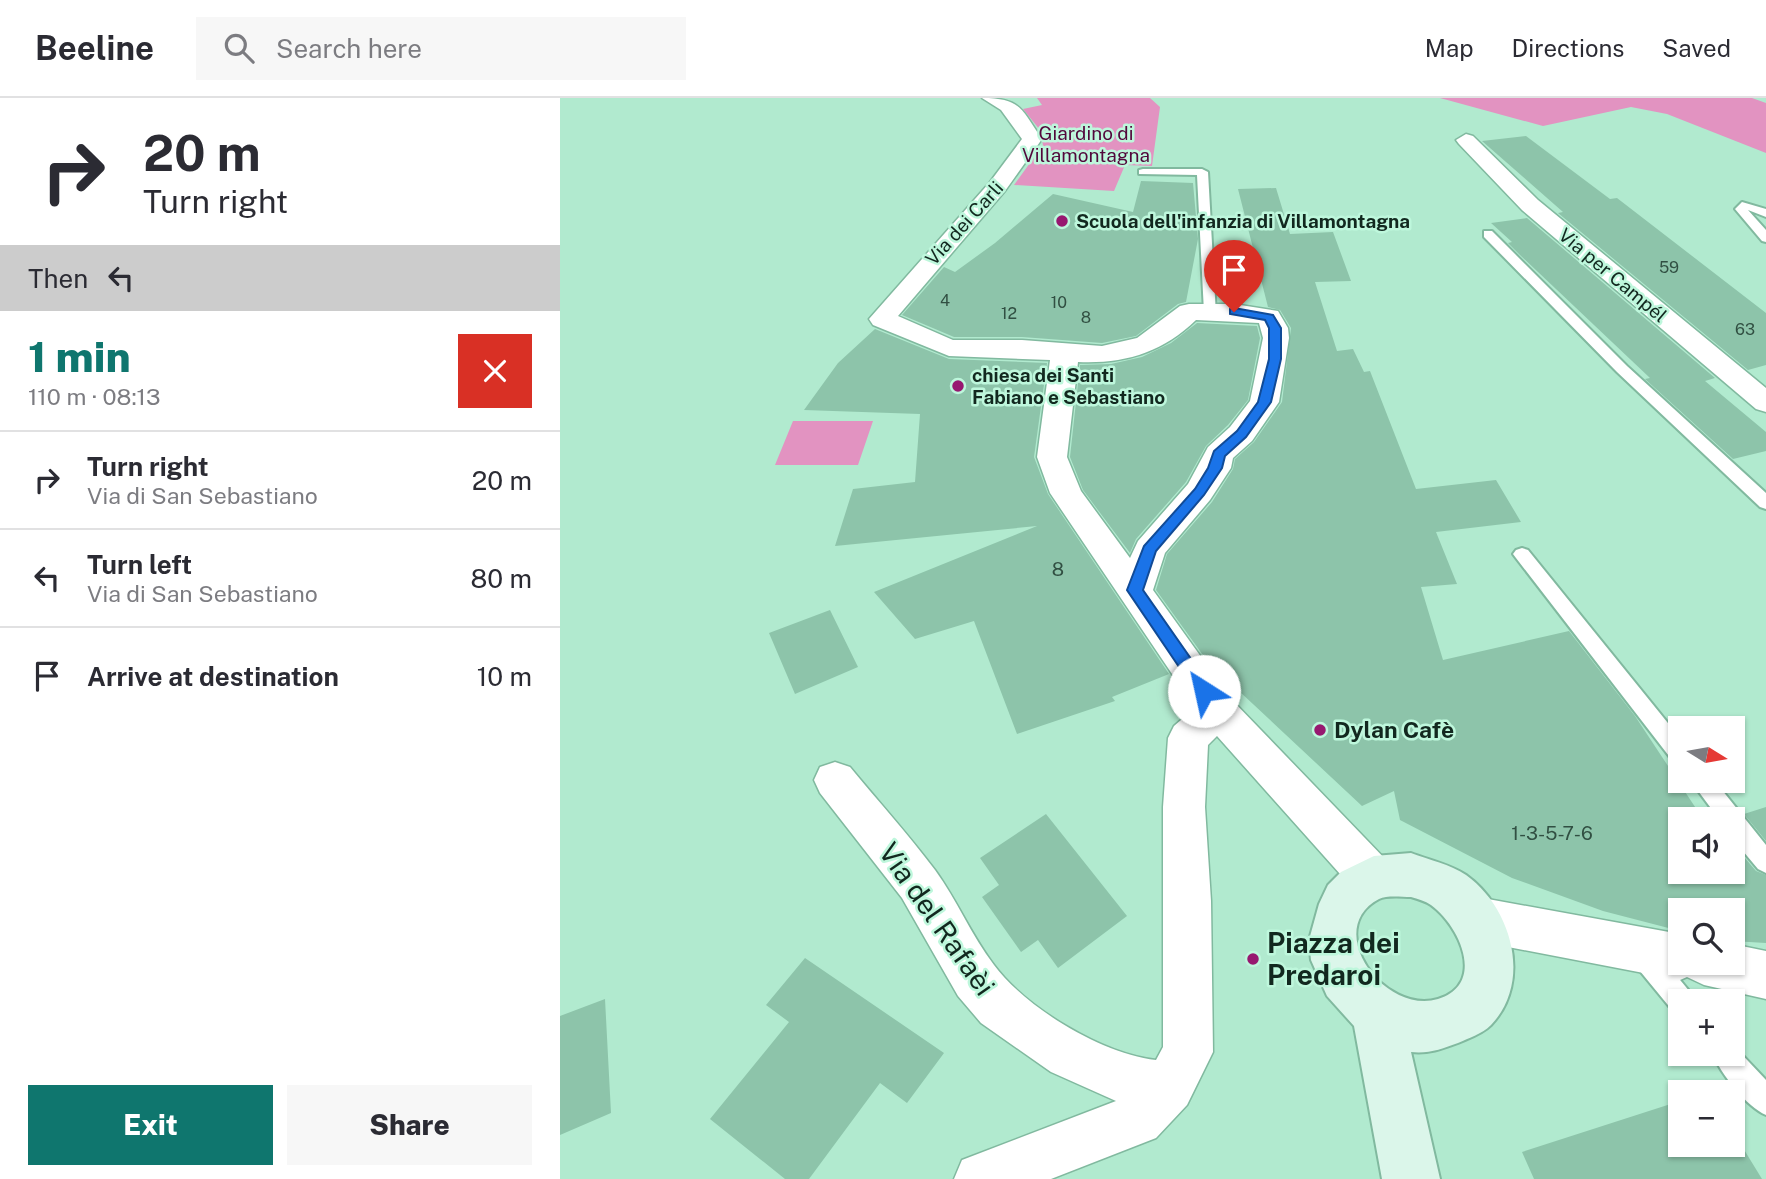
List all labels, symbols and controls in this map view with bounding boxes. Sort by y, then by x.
search box [196,17,686,80]
text: Beeline [35,29,154,67]
icon: search [220,29,258,67]
text: Search here [276,33,422,64]
text: Map [1425,34,1474,62]
text: Directions [1512,34,1624,62]
text: Saved [1662,34,1731,62]
park label: Giardino di Villamontagna [1022,122,1150,166]
text: 20 m [143,124,261,182]
icon: right [28,126,119,217]
street label: Via dei Carli [921,177,1007,269]
text: Turn right [143,183,288,220]
place label: Scuola dell'infanzia di Villamontagna [1076,210,1410,232]
marker: Scuola dell'infanzia di Villamontagna [1054,213,1070,229]
street label: Via per Campél [1554,223,1672,327]
pin [1204,240,1264,312]
icon: arrive [1215,251,1253,289]
house number: 59 [1659,258,1679,277]
icon: left [102,259,140,297]
text: Then [28,263,88,294]
house number: 4 [940,291,950,310]
house number: 10 [1051,293,1067,312]
house number: 12 [1001,304,1017,323]
house number: 8 [1081,308,1091,327]
house number: 63 [1735,320,1755,339]
text: 1 min [28,332,131,381]
button: close [458,334,532,408]
place label: chiesa dei Santi Fabiano e Sebastiano [972,364,1165,408]
marker: chiesa dei Santi Fabiano e Sebastiano [950,378,966,394]
text: 110 m · 08:13 [28,383,160,410]
text: Turn right [87,451,209,482]
icon: right [28,461,66,499]
text: 20 m [472,465,532,496]
text: Via di San Sebastiano [87,482,318,509]
text: Turn left [87,549,192,580]
house number: 8 [1052,558,1064,580]
icon: left [28,559,66,597]
text: 80 m [471,563,532,594]
text: Via di San Sebastiano [87,580,318,607]
position arrow [1167,654,1241,728]
icon: arrive [28,657,66,695]
text: Arrive at destination [87,661,339,692]
text: 10 m [477,661,532,692]
place label: Dylan Cafè [1334,716,1454,743]
north arrow [1668,716,1745,793]
map controls [1668,716,1745,1157]
marker: Dylan Cafè [1312,722,1328,738]
button: sound [1668,807,1745,884]
house number: 1-3-5-7-6 [1511,822,1593,844]
street label: Via del Rafaèi [873,836,1002,1001]
button: search [1668,898,1745,975]
place label: Piazza dei Predaroi [1267,926,1400,991]
marker: Piazza dei Predaroi [1245,951,1261,967]
button: + [1668,989,1745,1066]
button: − [1668,1080,1745,1157]
button: Exit [28,1085,273,1165]
button: Share [287,1085,532,1165]

